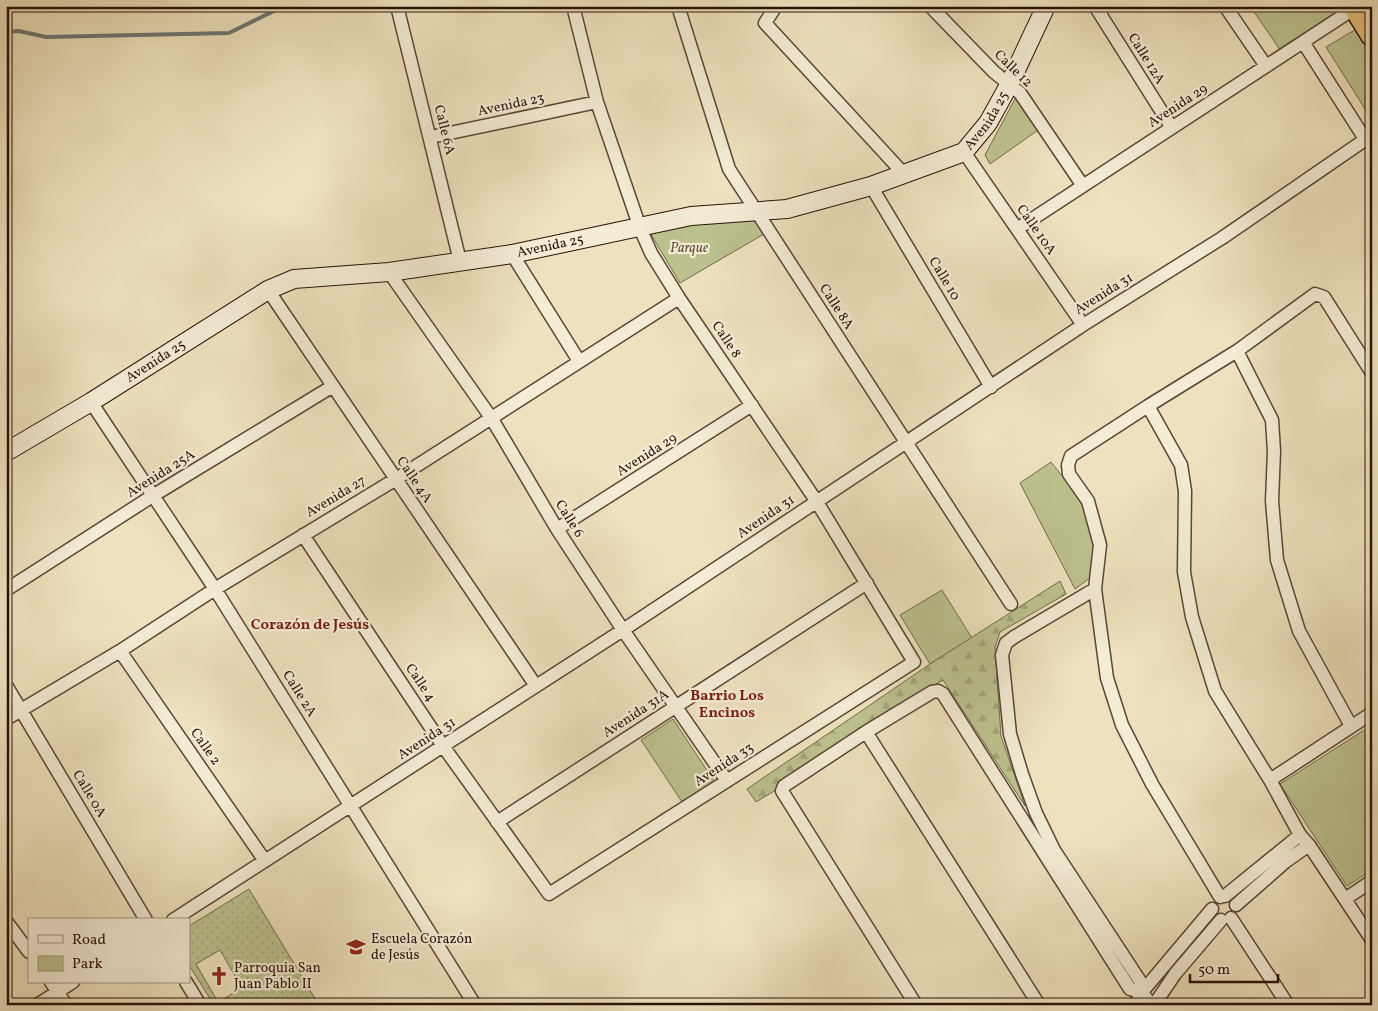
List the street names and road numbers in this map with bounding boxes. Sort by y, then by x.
street label: Calle 12A [1123,30,1169,88]
street label: Calle 12 [990,46,1036,92]
street label: Avenida 29 [1144,80,1212,132]
street label: Avenida 25 [960,88,1013,154]
street label: Avenida 23 [476,89,546,121]
street label: Calle 6A [429,103,459,157]
street label: Calle 10A [1012,201,1060,259]
street label: Avenida 25 [515,230,585,262]
street label: Calle 10 [924,254,964,304]
street label: Avenida 31 [1071,269,1137,319]
street label: Calle 8A [814,280,858,334]
street label: Calle 8 [707,318,745,362]
street label: Avenida 25 [122,335,189,387]
street label: Avenida 29 [613,429,681,481]
street label: Avenida 25A [123,445,199,503]
street label: Calle 4A [392,453,437,507]
street label: Avenida 27 [302,471,370,522]
street label: Avenida 31 [733,491,799,543]
street label: Calle 6 [550,497,588,541]
street label: Calle 4 [400,660,440,706]
street label: Calle 2A [277,667,321,721]
street label: Avenida 31A [599,685,673,743]
street label: Avenida 31 [394,713,460,765]
street label: Calle 2 [185,725,225,769]
street label: Avenida 33 [691,739,757,791]
street label: Calle 0A [67,767,111,821]

